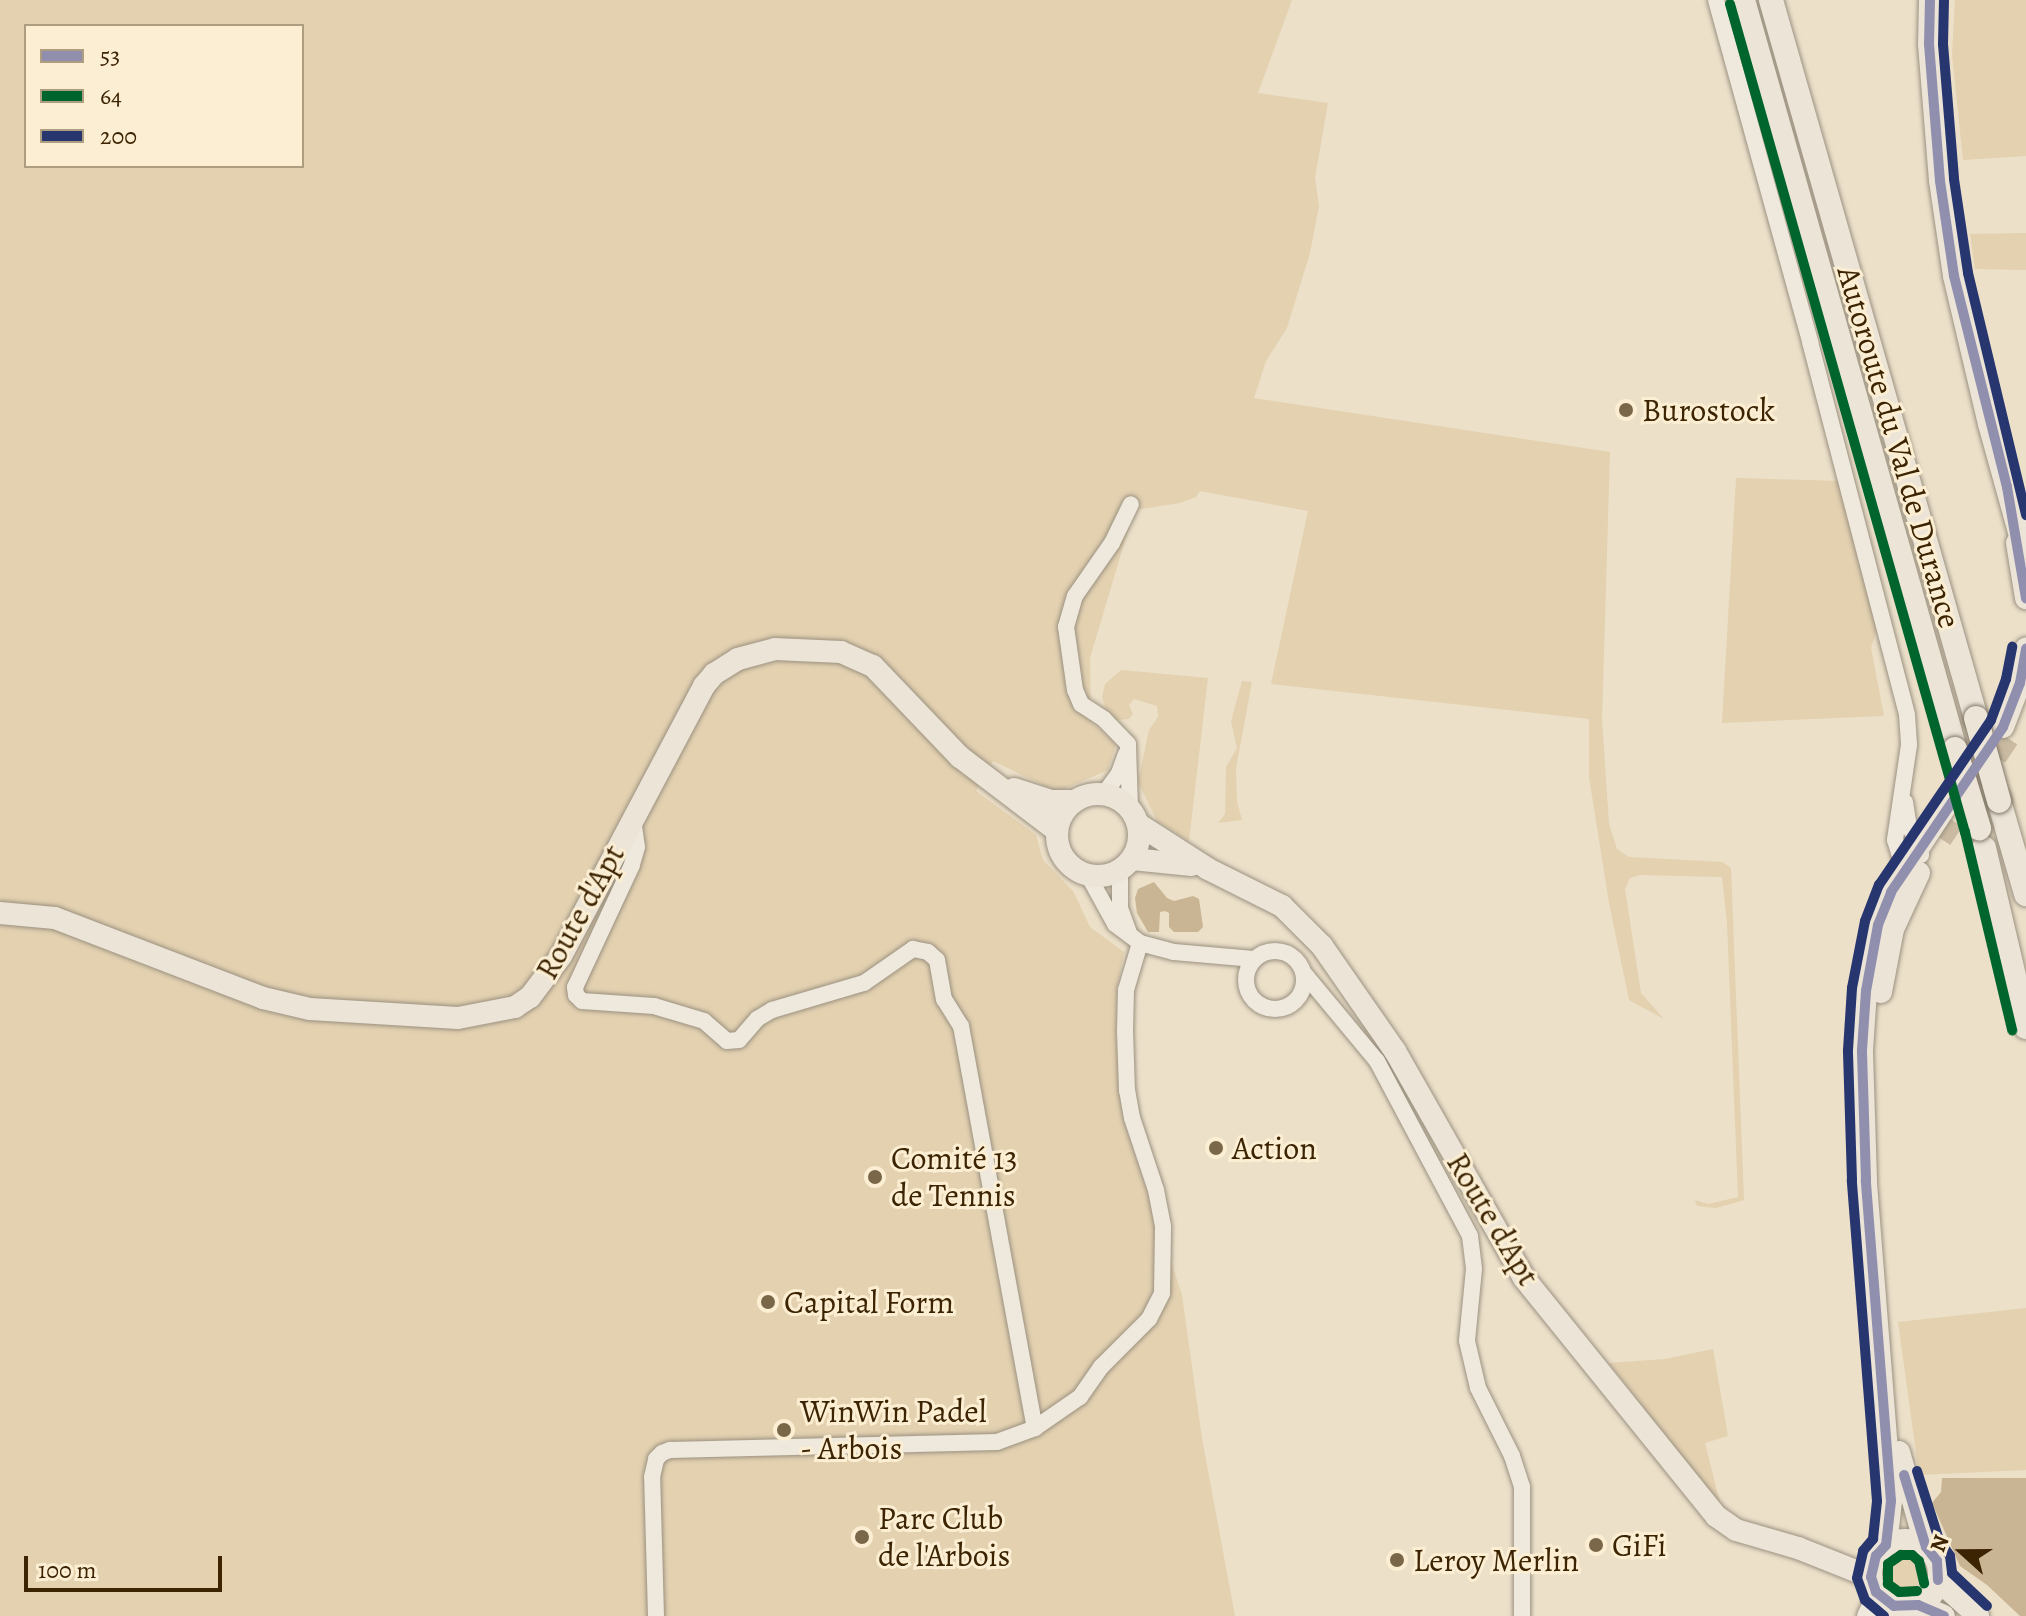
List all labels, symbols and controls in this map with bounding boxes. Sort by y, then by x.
legend [24,24,304,168]
text: 53 [100,40,120,72]
text: 64 [100,80,122,112]
text: 200 [100,120,137,152]
street label: Autoroute du Val de Durance [1829,262,1969,632]
place label: Burostock [1642,391,1775,429]
marker: Burostock [1617,401,1635,419]
street label: Route d'Apt [527,838,633,986]
place label: Action [1232,1129,1317,1167]
marker: Action [1207,1139,1225,1157]
place label: Comité 13 de Tennis [891,1140,1017,1215]
street label: Route d'Apt [1438,1146,1548,1292]
marker: Comité 13 de Tennis [866,1168,884,1186]
place label: Capital Form [784,1283,954,1321]
marker: Capital Form [759,1293,777,1311]
place label: WinWin Padel - Arbois [800,1393,986,1468]
marker: WinWin Padel - Arbois [775,1421,793,1439]
place label: Parc Club de l'Arbois [878,1500,1010,1575]
north arrow [1922,1512,2002,1592]
place label: GiFi [1612,1526,1666,1564]
marker: Parc Club de l'Arbois [853,1528,871,1546]
text: N [1923,1531,1956,1556]
marker: GiFi [1587,1536,1605,1554]
scale bar [28,1540,226,1590]
place label: Leroy Merlin [1413,1541,1579,1579]
marker: Leroy Merlin [1388,1551,1406,1569]
text: 100 m [38,1554,97,1586]

